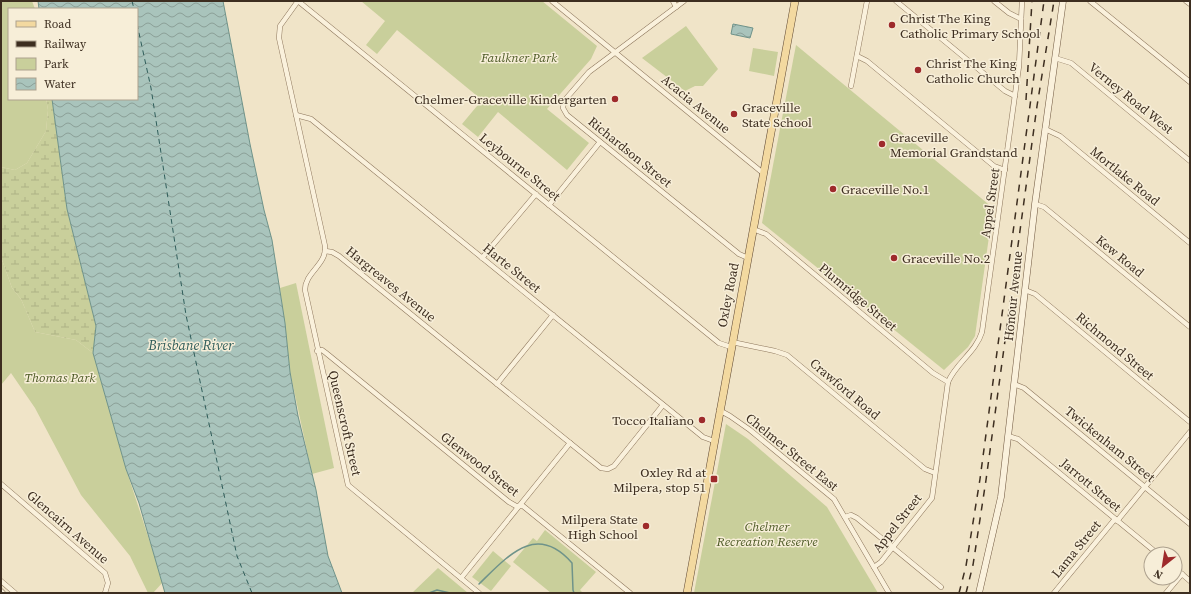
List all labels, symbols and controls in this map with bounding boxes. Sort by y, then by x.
legend [8,8,138,100]
place label: Christ The King Catholic Primary School [900,10,1040,42]
text: Road [44,16,71,32]
marker: Christ The King Catholic Primary School [887,20,897,30]
text: Railway [44,36,87,52]
park label: Faulkner Park [480,49,558,66]
place label: Christ The King Catholic Church [926,55,1020,87]
text: Park [44,56,69,72]
street label: Verney Road West [1085,59,1177,138]
marker: Christ The King Catholic Church [913,65,923,75]
street label: Acacia Avenue [658,71,734,137]
text: Water [44,76,76,92]
place label: Chelmer-Graceville Kindergarten [414,91,607,108]
marker: Chelmer-Graceville Kindergarten [610,94,620,104]
place label: Graceville State School [742,99,812,131]
marker: Graceville State School [729,109,739,119]
street label: Richardson Street [585,113,676,191]
street label: Leybourne Street [476,129,565,205]
place label: Graceville Memorial Grandstand [890,129,1018,161]
marker: Graceville Memorial Grandstand [877,139,887,149]
street label: Mortlake Road [1087,143,1164,210]
street label: Appel Street [977,166,1003,239]
place label: Graceville No.1 [841,181,929,198]
marker: Graceville No.1 [828,184,838,194]
street label: Kew Road [1092,231,1148,281]
street label: Harte Street [480,239,545,297]
street label: Hargreaves Avenue [342,242,440,326]
place label: Graceville No.2 [902,250,990,267]
street label: Honour Avenue [1000,250,1026,342]
marker: Graceville No.2 [889,253,899,263]
street label: Plumridge Street [815,259,901,335]
street label: Oxley Road [713,261,743,329]
street label: Richmond Street [1072,308,1158,384]
water label: Brisbane River [147,335,234,355]
street label: Crawford Road [806,355,884,424]
park label: Thomas Park [25,369,96,386]
street label: Queenscroft Street [325,369,366,478]
street label: Twickenham Street [1061,402,1159,486]
street label: Chelmer Street East [742,409,842,495]
place label: Tocco Italiano [612,412,694,429]
marker: Tocco Italiano [697,415,707,425]
street label: Glenwood Street [437,428,523,500]
street label: Jarrott Street [1056,454,1125,516]
place label: Oxley Rd at Milpera, stop 51 [613,464,707,496]
marker: Oxley Rd at Milpera, stop 51 [709,474,719,484]
street label: Glencairn Avenue [23,487,113,567]
street label: Appel Street [869,489,926,556]
place label: Milpera State High School [561,511,638,543]
street label: Lama Street [1048,516,1105,581]
park label: Chelmer Recreation Reserve [716,518,818,550]
marker: Milpera State High School [641,521,651,531]
north arrow [1143,546,1183,586]
text: N [1151,566,1165,583]

